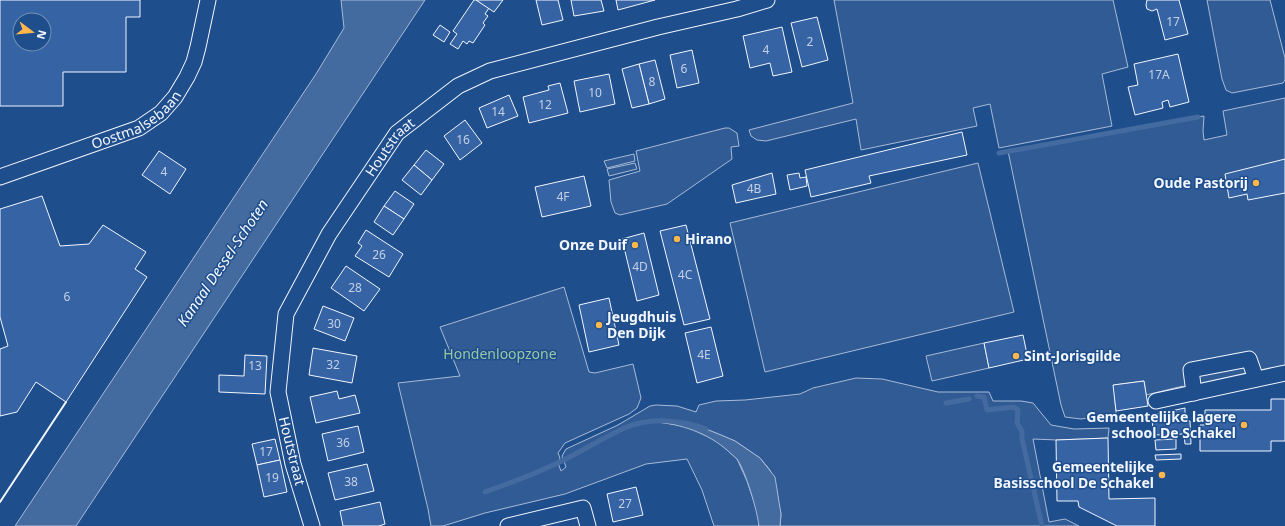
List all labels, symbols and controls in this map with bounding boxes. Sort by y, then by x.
north arrow [12,12,52,52]
house number: 17 [1166,13,1180,30]
text: N [34,29,51,41]
house number: 2 [807,33,814,50]
house number: 4 [763,41,770,58]
house number: 6 [681,60,688,77]
house number: 17A [1148,66,1170,83]
house number: 8 [649,73,656,90]
house number: 10 [588,84,602,101]
street label: Oostmalsebaan [88,87,186,153]
house number: 12 [538,96,552,113]
house number: 14 [491,103,505,120]
street label: Houtstraat [360,113,418,180]
house number: 16 [456,131,470,148]
house number: 4 [161,163,168,180]
place label: Oude Pastorij [1153,173,1248,192]
marker: Oude Pastorij [1251,178,1261,188]
house number: 4B [747,180,762,197]
house number: 4F [556,188,570,205]
water label: Kanaal Dessel-Schoten [172,195,272,330]
place label: Hirano [685,229,732,248]
marker: Hirano [672,234,682,244]
place label: Onze Duif [559,235,629,254]
marker: Onze Duif [630,240,640,250]
house number: 26 [372,246,386,263]
house number: 4D [632,258,648,275]
house number: 4C [678,266,693,283]
house number: 28 [348,279,362,296]
house number: 6 [64,288,71,305]
place label: Jeugdhuis Den Dijk [605,307,676,342]
house number: 30 [327,315,341,332]
marker: Jeugdhuis Den Dijk [594,320,604,330]
park label: Hondenloopzone [443,344,557,363]
house number: 4E [697,346,711,363]
place label: Sint-Jorisgilde [1024,346,1121,365]
marker: Sint-Jorisgilde [1011,351,1021,361]
house number: 32 [326,356,340,373]
house number: 13 [248,357,262,374]
place label: Gemeentelijke lagere school De Schakel [1086,407,1236,442]
street label: Houtstraat [275,414,310,487]
marker: Gemeentelijke lagere school De Schakel [1239,420,1249,430]
house number: 36 [336,434,350,451]
house number: 17 [259,443,273,460]
place label: Gemeentelijke Basisschool De Schakel [994,457,1154,492]
house number: 19 [265,469,279,486]
marker: Gemeentelijke Basisschool De Schakel [1157,470,1167,480]
house number: 38 [344,473,358,490]
house number: 27 [618,495,632,512]

